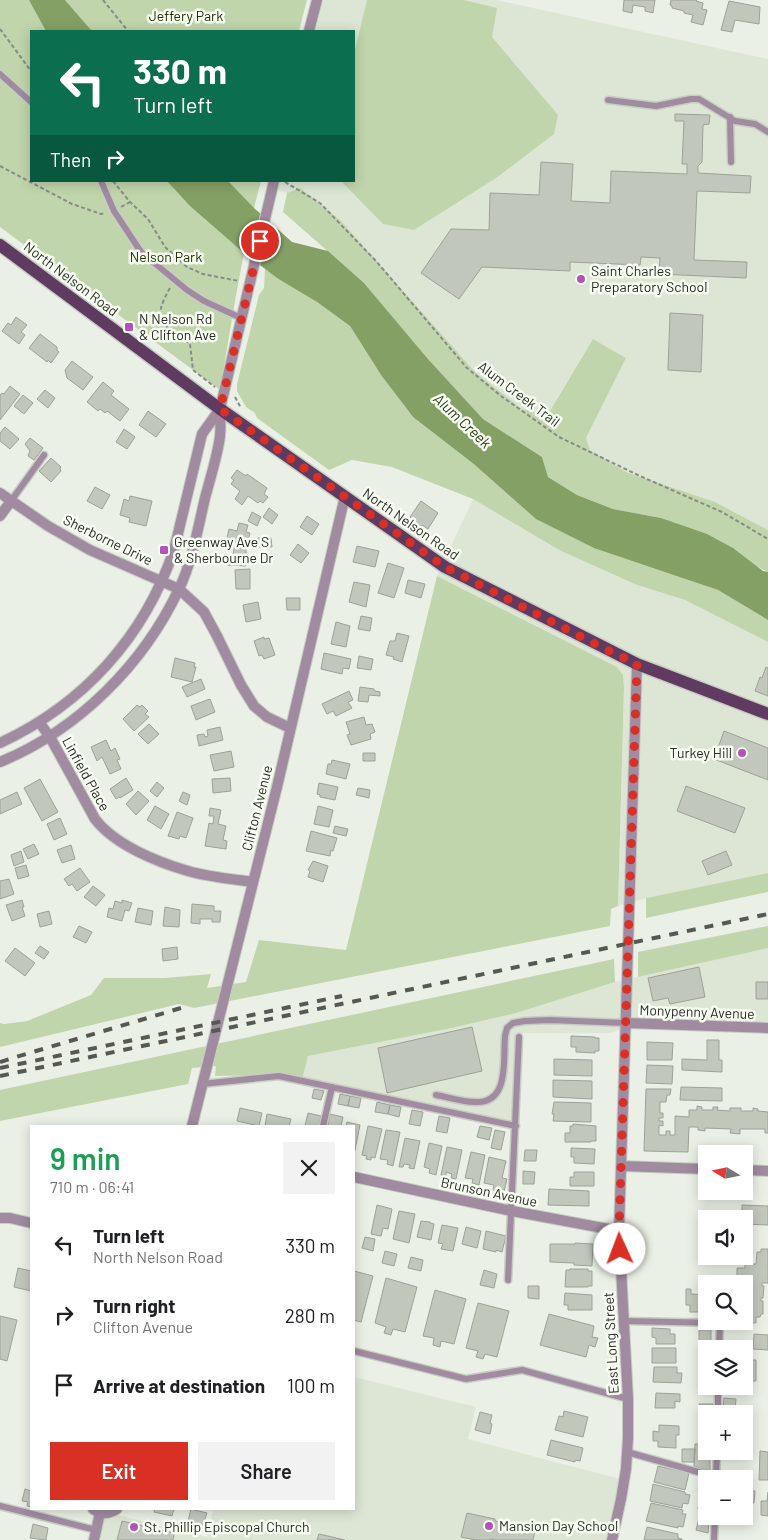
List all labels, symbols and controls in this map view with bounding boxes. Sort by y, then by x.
park label: Jeffery Park [149,7,223,24]
text: 330 m [133,49,227,91]
icon: left [50,50,115,115]
text: Turn left [133,91,213,117]
icon: right [101,145,129,173]
text: Then [50,148,91,171]
pin [239,220,281,262]
icon: arrive [246,227,274,255]
street label: North Nelson Road [21,238,122,320]
park label: Nelson Park [130,248,202,265]
place label: Saint Charles Preparatory School [591,262,707,295]
marker: Saint Charles Preparatory School [575,273,587,285]
place label: N Nelson Rd & Clifton Ave [139,310,216,343]
marker: N Nelson Rd & Clifton Ave [123,321,135,333]
street label: Alum Creek Trail [475,357,564,430]
water label: Alum Creek [430,389,496,452]
street label: North Nelson Road [360,484,463,563]
street label: Sherborne Drive [61,511,156,569]
place label: Greenway Ave S & Sherbourne Dr [174,533,273,566]
marker: Greenway Ave S & Sherbourne Dr [158,544,170,556]
street label: Linfield Place [59,734,114,814]
place label: Turkey Hill [670,744,732,761]
marker: Turkey Hill [736,747,748,759]
street label: Clifton Avenue [238,763,275,852]
street label: Monypenny Avenue [639,1001,755,1022]
text: 9 min [50,1140,121,1176]
button: close [283,1142,335,1194]
north arrow [698,1145,752,1200]
map controls [698,1145,753,1525]
street label: Brunson Avenue [439,1173,539,1210]
text: 710 m · 06:41 [50,1177,134,1196]
button: sound [698,1210,753,1265]
position arrow [593,1222,645,1274]
text: Turn left [93,1224,164,1247]
icon: left [50,1231,78,1259]
text: 330 m [285,1234,335,1257]
text: North Nelson Road [93,1247,223,1266]
button: search [698,1275,753,1330]
street label: East Long Street [599,1292,622,1394]
text: Turn right [93,1294,175,1317]
icon: right [50,1301,78,1329]
text: 280 m [285,1304,335,1327]
text: Clifton Avenue [93,1317,193,1336]
button: layers [698,1340,753,1395]
icon: arrive [50,1371,78,1399]
text: Arrive at destination [93,1374,265,1397]
text: 100 m [287,1374,335,1397]
button: + [698,1405,753,1460]
button: Exit [50,1442,188,1500]
button: Share [198,1442,335,1500]
button: − [698,1470,753,1525]
place label: Mansion Day School [499,1517,618,1534]
place label: St. Phillip Episcopal Church [144,1518,310,1535]
marker: Mansion Day School [483,1520,495,1532]
marker: St. Phillip Episcopal Church [128,1521,140,1533]

